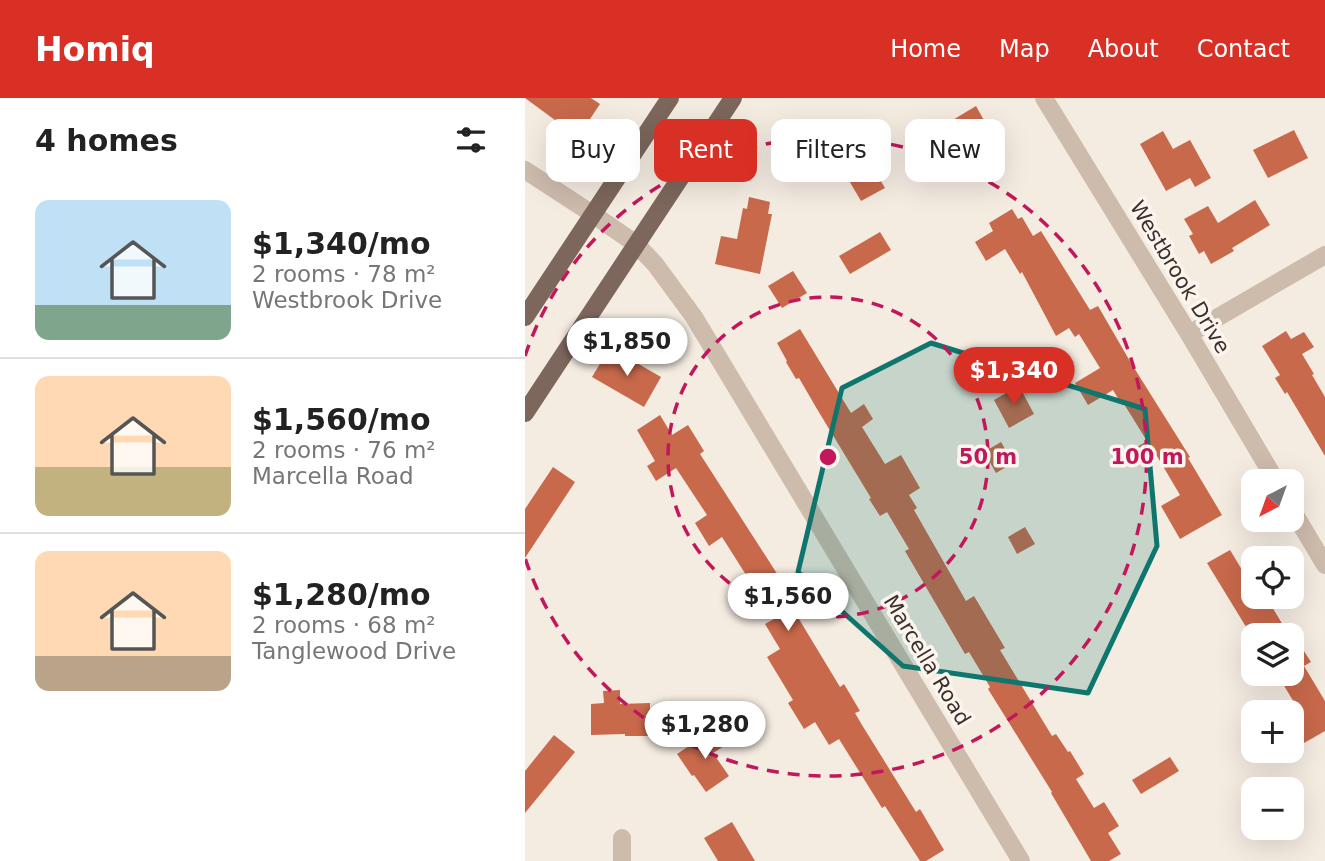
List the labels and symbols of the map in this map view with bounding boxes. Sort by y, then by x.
street label: Westbrook Drive [1125,196,1235,358]
pin: $1,850 [570,318,684,378]
pin: $1,340 [957,348,1071,407]
centre of rings [816,445,840,469]
text: 50 m [959,445,1017,469]
text: 100 m [1110,445,1184,469]
north arrow [1241,469,1304,532]
pin: $1,560 [731,574,845,633]
street label: Marcella Road [879,591,975,729]
pin: $1,280 [648,702,762,761]

